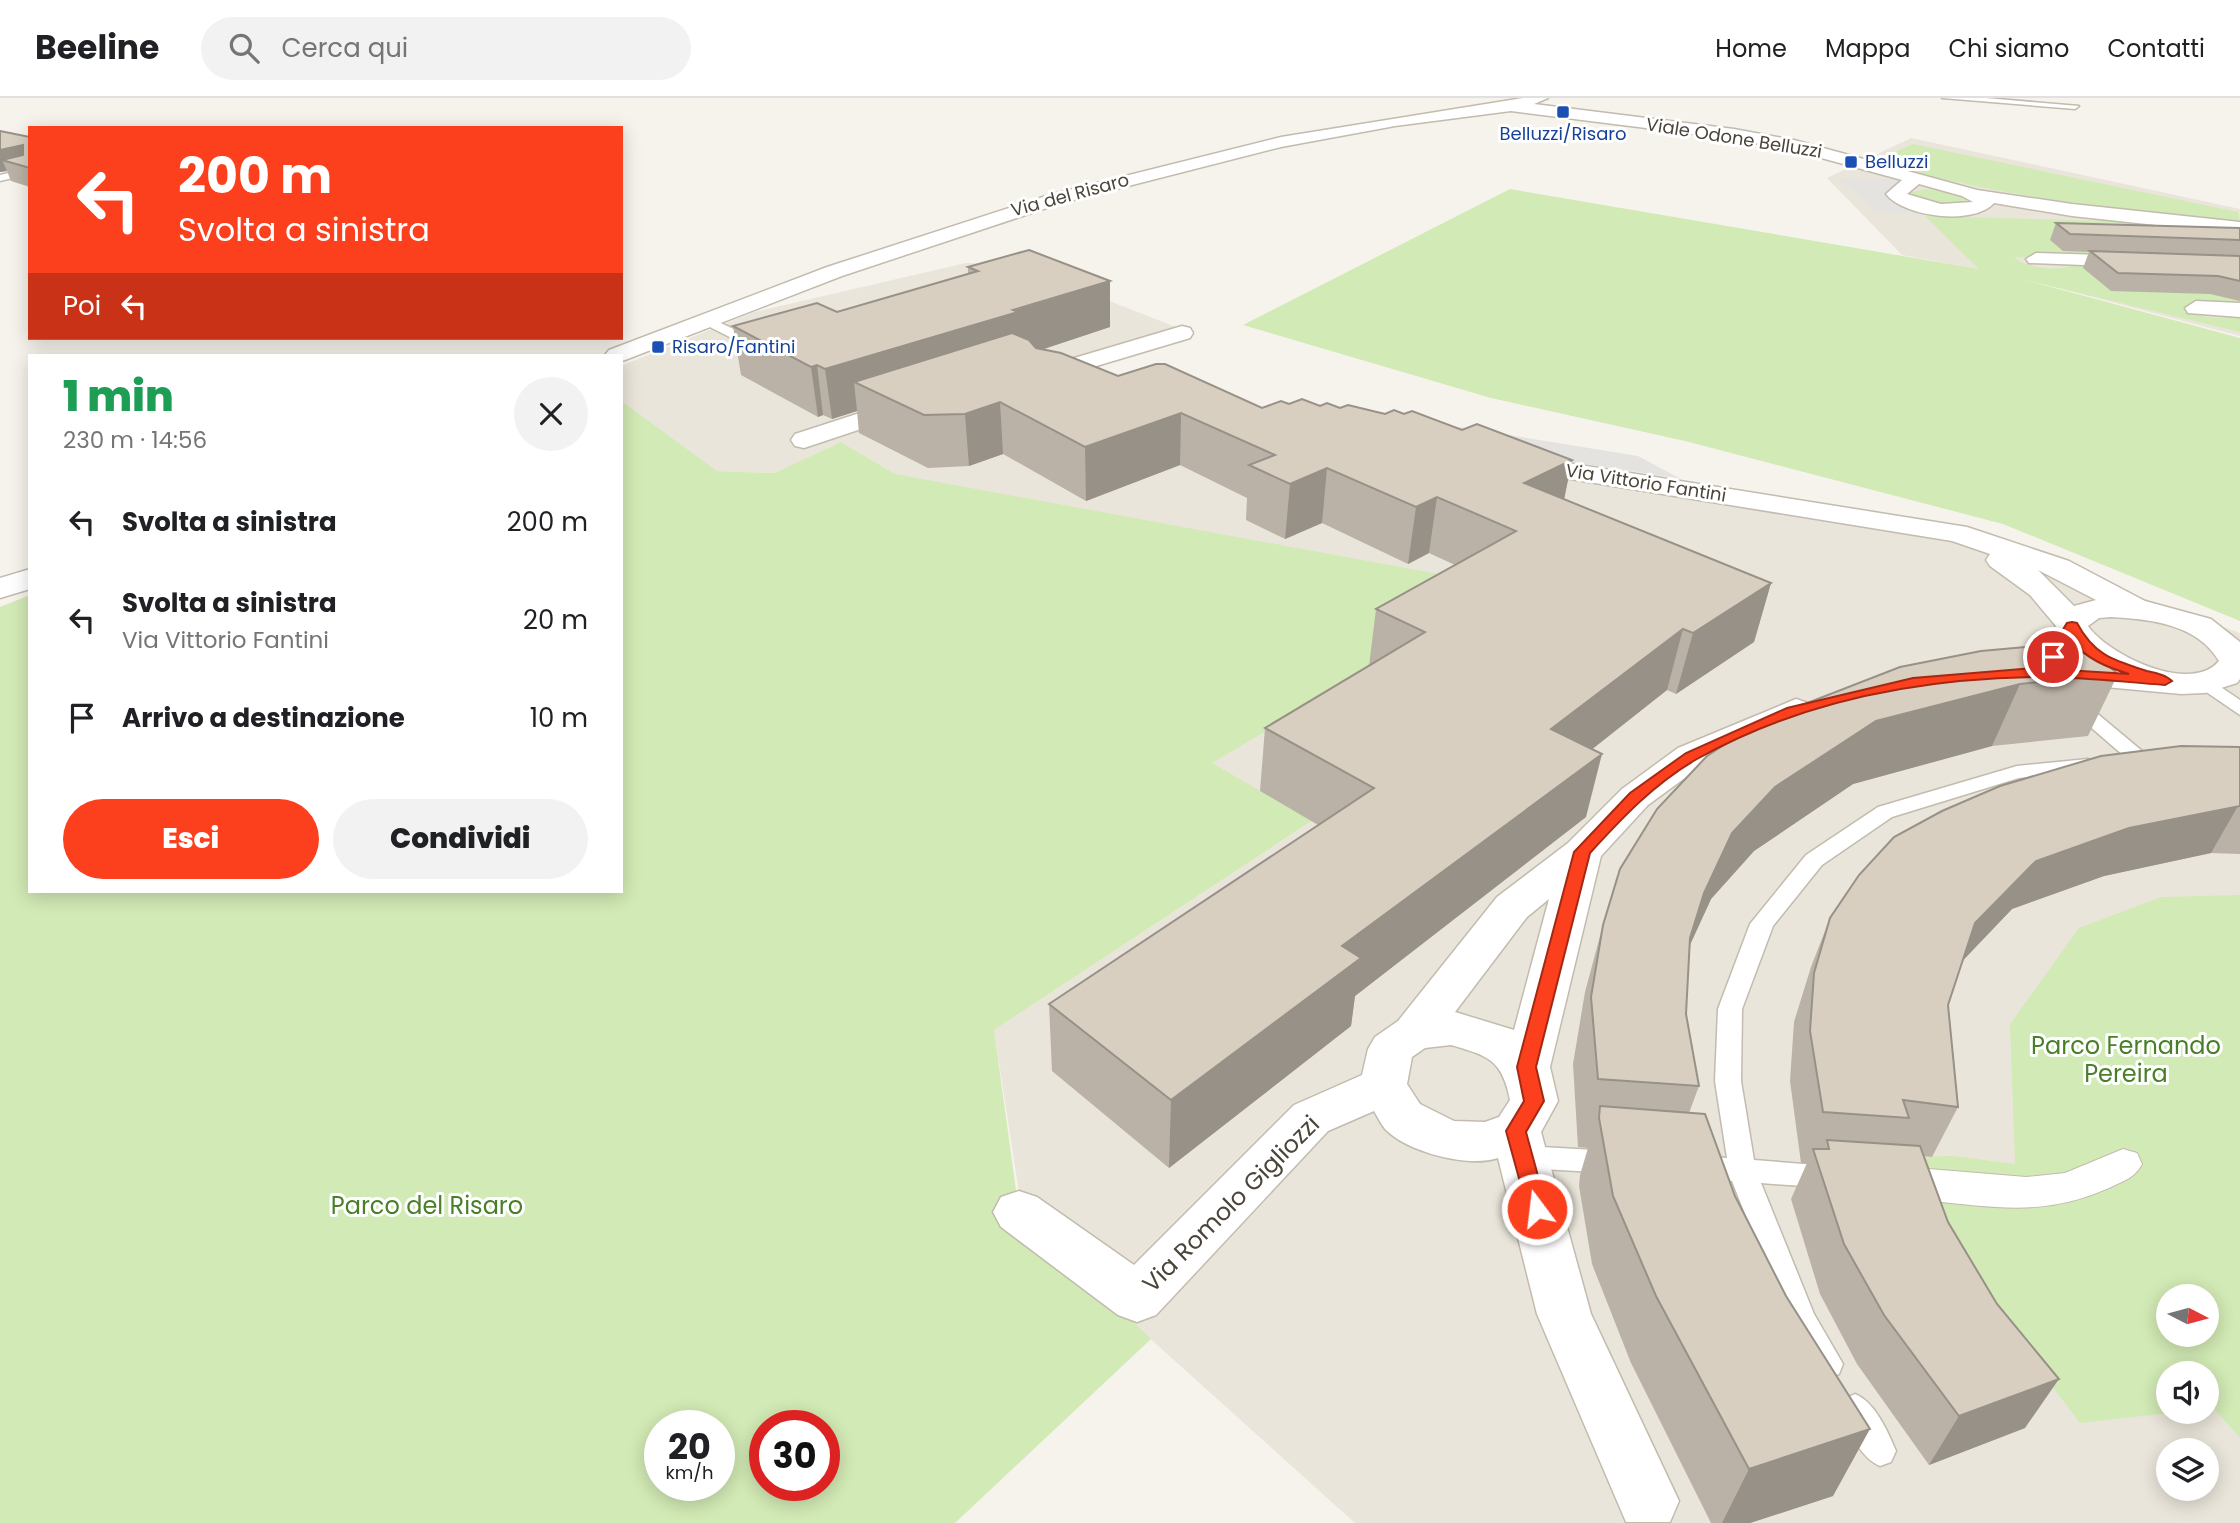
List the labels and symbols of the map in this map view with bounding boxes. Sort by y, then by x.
marker: Belluzzi/Risaro [1555,104,1571,120]
street label: Viale Odone Belluzzi [1644,111,1824,164]
place label: Belluzzi/Risaro [1499,121,1627,146]
place label: Belluzzi [1865,149,1928,174]
marker: Belluzzi [1843,154,1859,170]
street label: Via del Risaro [1008,167,1132,222]
place label: Risaro/Fantini [672,334,795,359]
marker: Risaro/Fantini [650,339,666,355]
street label: Via Vittorio Fantini [1564,457,1728,508]
pin [2023,627,2083,687]
park label: Parco Fernando Pereira [2031,1029,2221,1090]
street label: Via Romolo Gigliozzi [1135,1108,1327,1300]
position arrow [1500,1172,1574,1246]
park label: Parco del Risaro [331,1189,523,1222]
north arrow [2156,1284,2219,1348]
speed limit sign: 30 [749,1410,840,1501]

